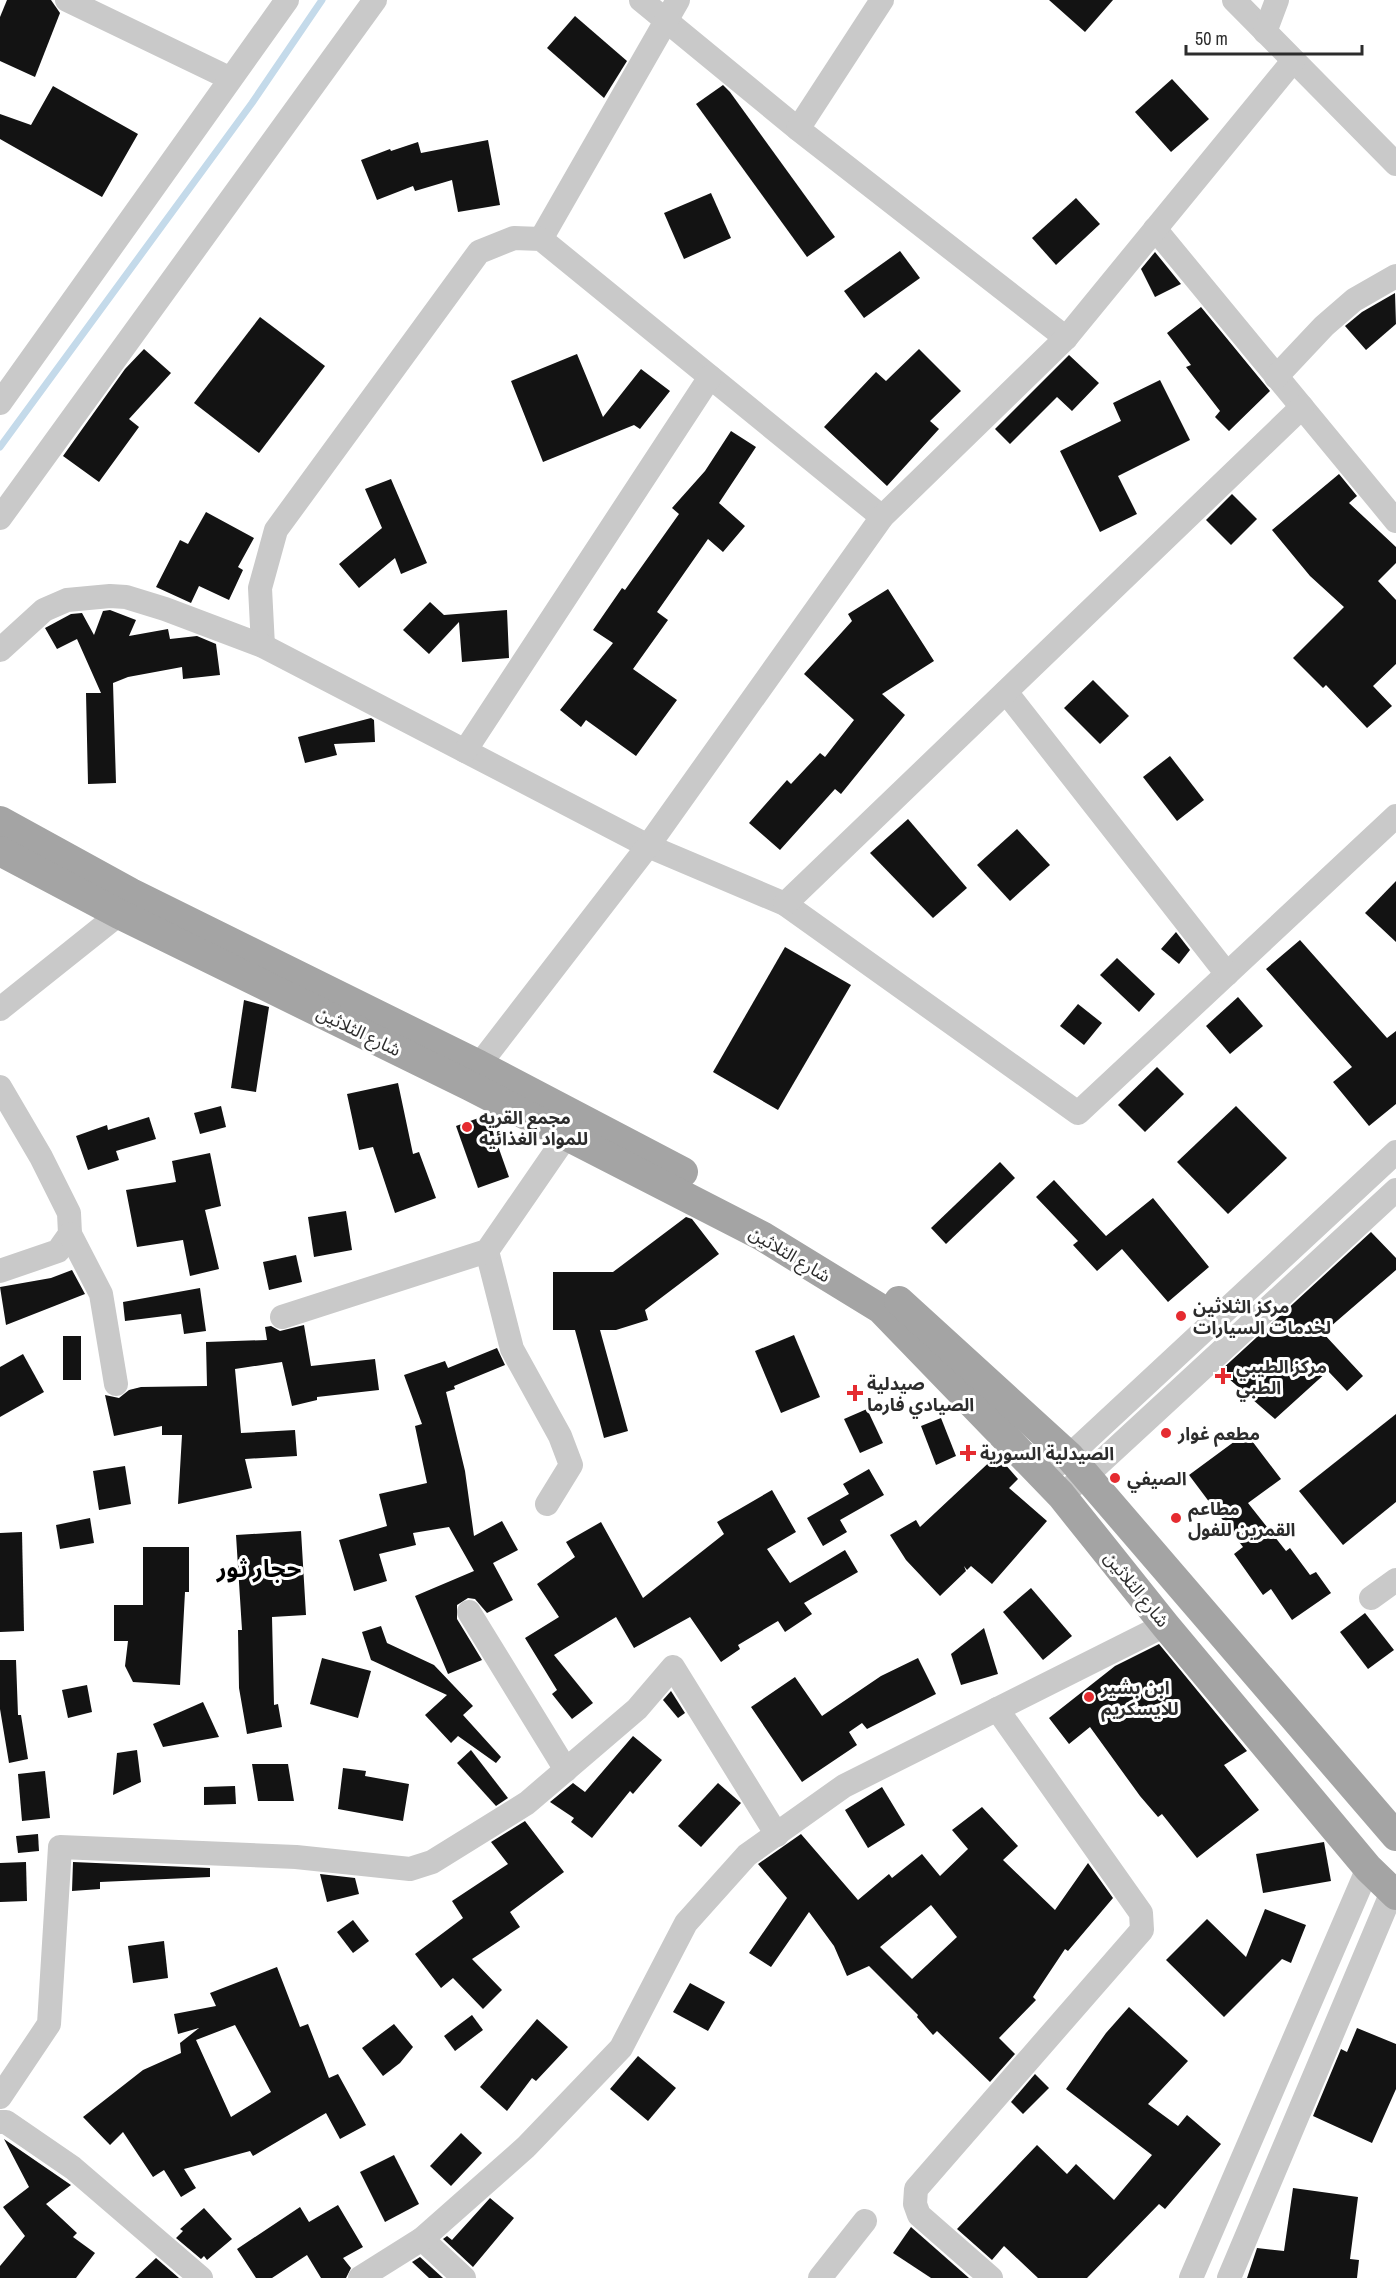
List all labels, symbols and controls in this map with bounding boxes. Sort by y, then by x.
scale bar [1186,18,1362,56]
text: 50 m [1195,26,1228,51]
street label: شارع الثلاثين [312,1000,405,1064]
place label: مجمع القريه للمواد الغذائيه [479,1105,588,1151]
marker: مجمع القريه للمواد الغذائيه [460,1120,474,1134]
street label: شارع الثلاثين [744,1220,835,1290]
place label: مركز الثلاثين لخدمات السيارات [1193,1294,1331,1340]
marker: مركز الثلاثين لخدمات السيارات [1174,1309,1188,1323]
place label: مركز الطيبي الطبي [1236,1354,1327,1402]
marker: مركز الطيبي الطبي [1214,1367,1232,1385]
place label: صيدلية الصيادي فارما [867,1371,974,1419]
marker: صيدلية الصيادي فارما [848,1386,862,1400]
place label: مطعم غوار [1177,1421,1260,1447]
marker: مطعم غوار [1159,1426,1173,1440]
place label: الصيدلية السورية [980,1441,1114,1466]
marker: الصيدلية السورية [961,1446,975,1460]
place label: الصيفي [1127,1466,1187,1493]
marker: الصيفي [1108,1471,1122,1485]
place label: مطاعم القمرين للفول [1188,1496,1295,1542]
marker: مطاعم القمرين للفول [1169,1511,1183,1525]
street label: شارع الثلاثين [1097,1546,1175,1633]
district label: حجار ثور [216,1552,301,1584]
place label: ابن بشير للايسكريم [1100,1675,1178,1722]
marker: ابن بشير للايسكريم [1082,1690,1096,1704]

